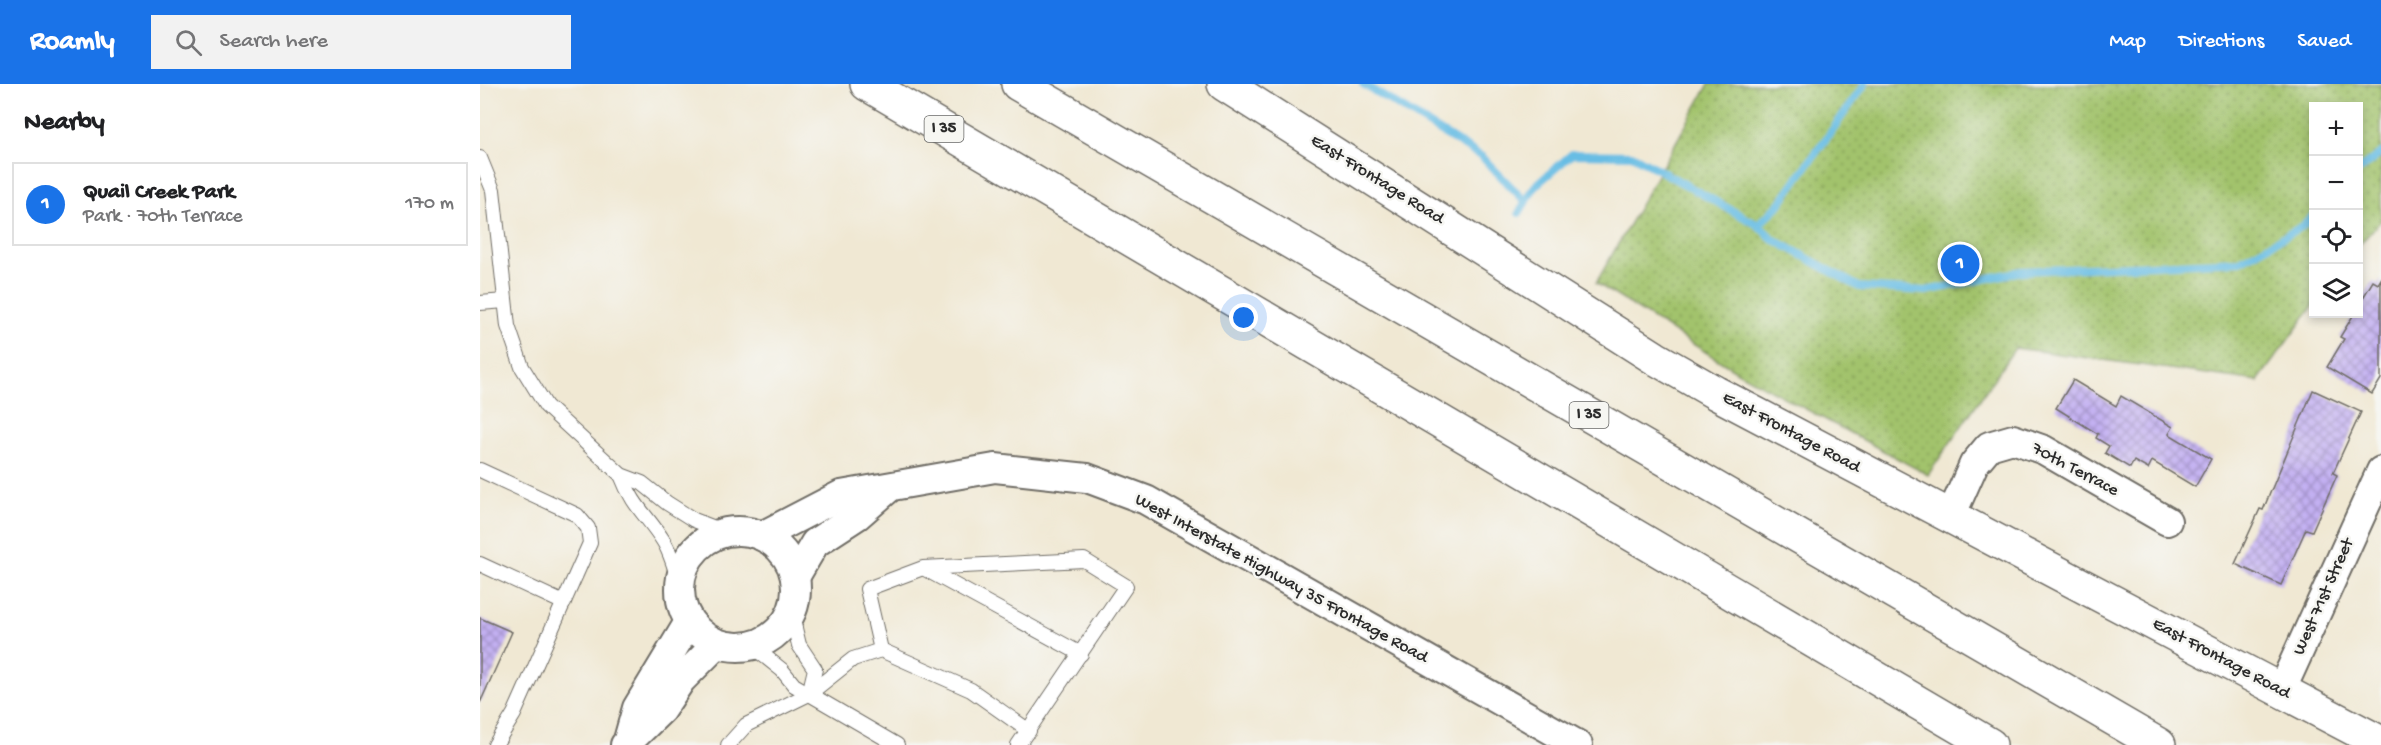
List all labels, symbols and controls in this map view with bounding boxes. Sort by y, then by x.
search box [151,15,571,69]
text: Roamly [30,26,115,59]
icon: search [172,26,205,59]
text: Search here [220,29,328,55]
text: Map [2109,30,2146,55]
text: Directions [2179,30,2264,55]
text: Saved [2297,30,2351,55]
map controls [2309,102,2363,318]
button: + [2309,102,2363,156]
text: Nearby [24,108,105,139]
road number: I 35 [924,116,964,142]
street label: East Frontage Road [1306,130,1449,230]
button: − [2309,156,2363,210]
text: Quail Creek Park [83,180,235,206]
text: 1 [41,193,50,216]
text: 170 m [405,193,454,216]
text: Park · 70th Terrace [83,206,243,229]
button: locate [2309,210,2363,264]
pin: 1 [1940,242,1980,286]
button: layers [2309,264,2363,318]
your location [1229,303,1258,332]
street label: East Frontage Road [1718,388,1865,479]
road number: I 35 [1570,402,1608,428]
street label: 70th Terrace [2027,438,2123,502]
street label: West Interstate Highway 35 Frontage Road [1131,489,1432,669]
street label: West 71st Street [2289,534,2360,659]
street label: East Frontage Road [2148,614,2295,705]

